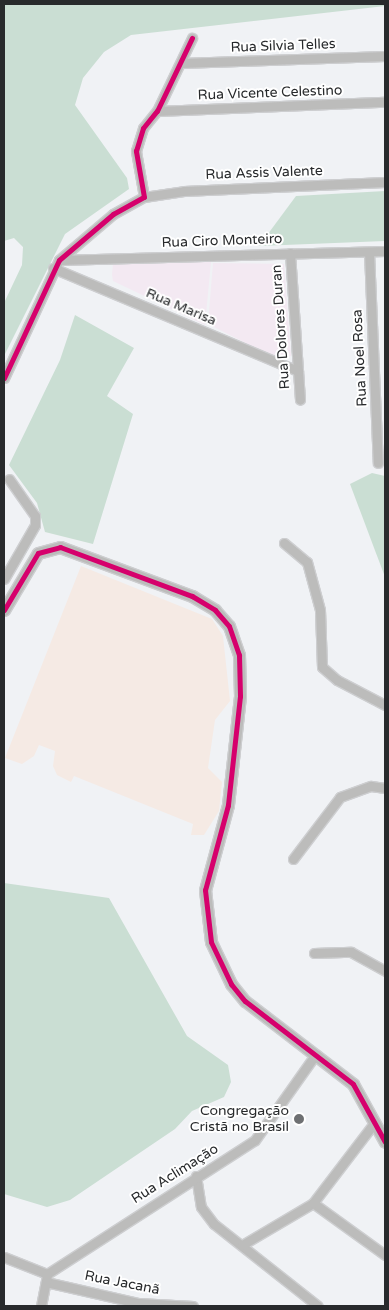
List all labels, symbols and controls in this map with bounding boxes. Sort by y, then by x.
street label: Rua Silvia Telles [230,36,336,56]
street label: Rua Vicente Celestino [197,82,343,104]
street label: Rua Assis Valente [205,163,323,183]
street label: Rua Ciro Monteiro [161,230,283,252]
street label: Rua Dolores Duran [268,264,294,390]
street label: Rua Marisa [143,285,219,329]
street label: Rua Noel Rosa [349,309,371,407]
place label: Congregação Cristã no Brasil [190,1103,289,1136]
marker: Congregação Cristã no Brasil [293,1113,305,1125]
street label: Rua Aclimação [128,1141,222,1207]
street label: Rua Jacanã [83,1267,161,1299]

